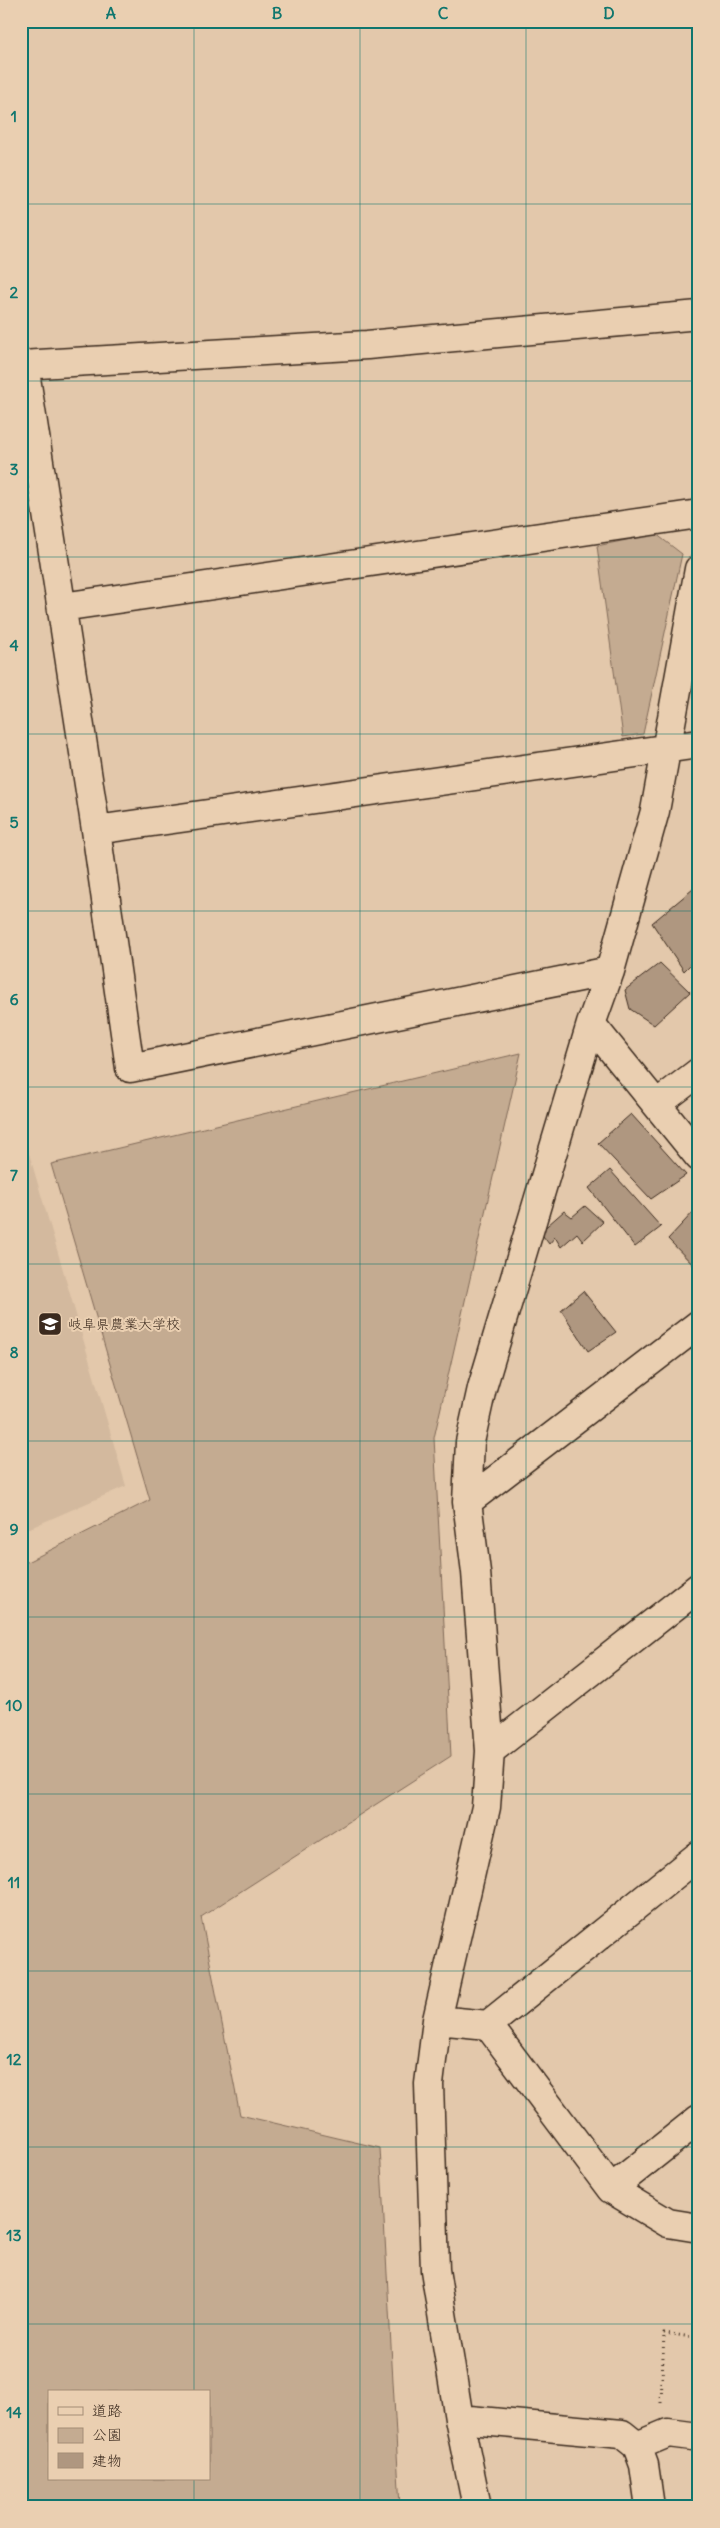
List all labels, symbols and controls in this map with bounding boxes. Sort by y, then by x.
text: A [106,3,116,23]
text: B [272,3,283,23]
text: C [438,3,449,23]
text: D [603,3,615,23]
text: 1 [11,106,17,126]
text: 2 [10,282,19,302]
text: 3 [9,459,19,479]
text: 4 [9,635,19,655]
text: 5 [9,812,19,832]
text: 6 [9,989,19,1009]
text: 7 [10,1165,18,1185]
school or university icon: 岐阜県農業大学校 [37,1311,63,1337]
place label: 岐阜県農業大学校 [68,1315,180,1333]
text: 8 [9,1342,19,1362]
text: 9 [9,1519,19,1539]
text: 10 [6,1695,22,1715]
text: 11 [8,1872,20,1892]
text: 12 [6,2049,22,2069]
text: 13 [6,2225,22,2245]
legend [48,2390,210,2480]
text: 道路 [92,2401,122,2420]
text: 14 [6,2402,22,2422]
text: 公園 [92,2425,122,2444]
text: 建物 [92,2451,122,2470]

